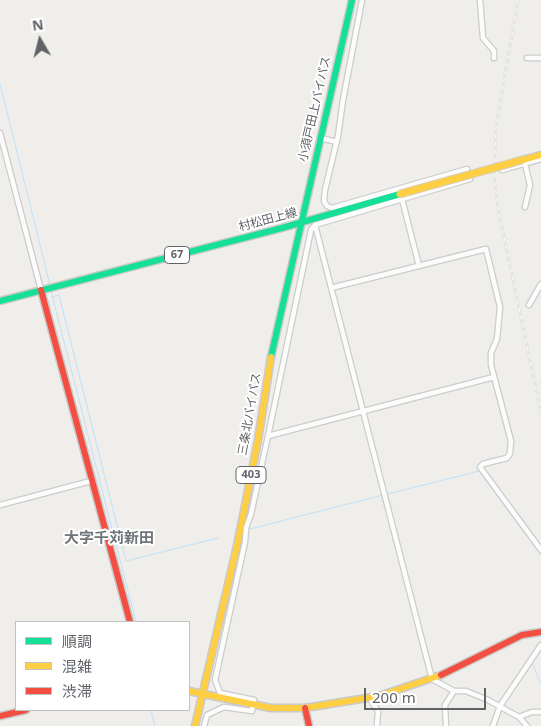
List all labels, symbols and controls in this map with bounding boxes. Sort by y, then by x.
text: N [31,14,45,35]
north arrow [15,15,65,65]
street label: 小須戸田上バイパス [296,55,334,163]
street label: 村松田上線 [237,205,299,235]
road number: 67 [164,246,190,264]
street label: 三条北バイパス [236,371,264,457]
road number: 403 [236,466,266,484]
district label: 大字千苅新田 [64,530,154,548]
legend [15,621,190,711]
text: 順調 [62,631,92,651]
text: 混雑 [62,656,92,676]
scale bar [366,678,488,710]
text: 渋滞 [62,681,92,701]
text: 200 m [372,687,416,707]

